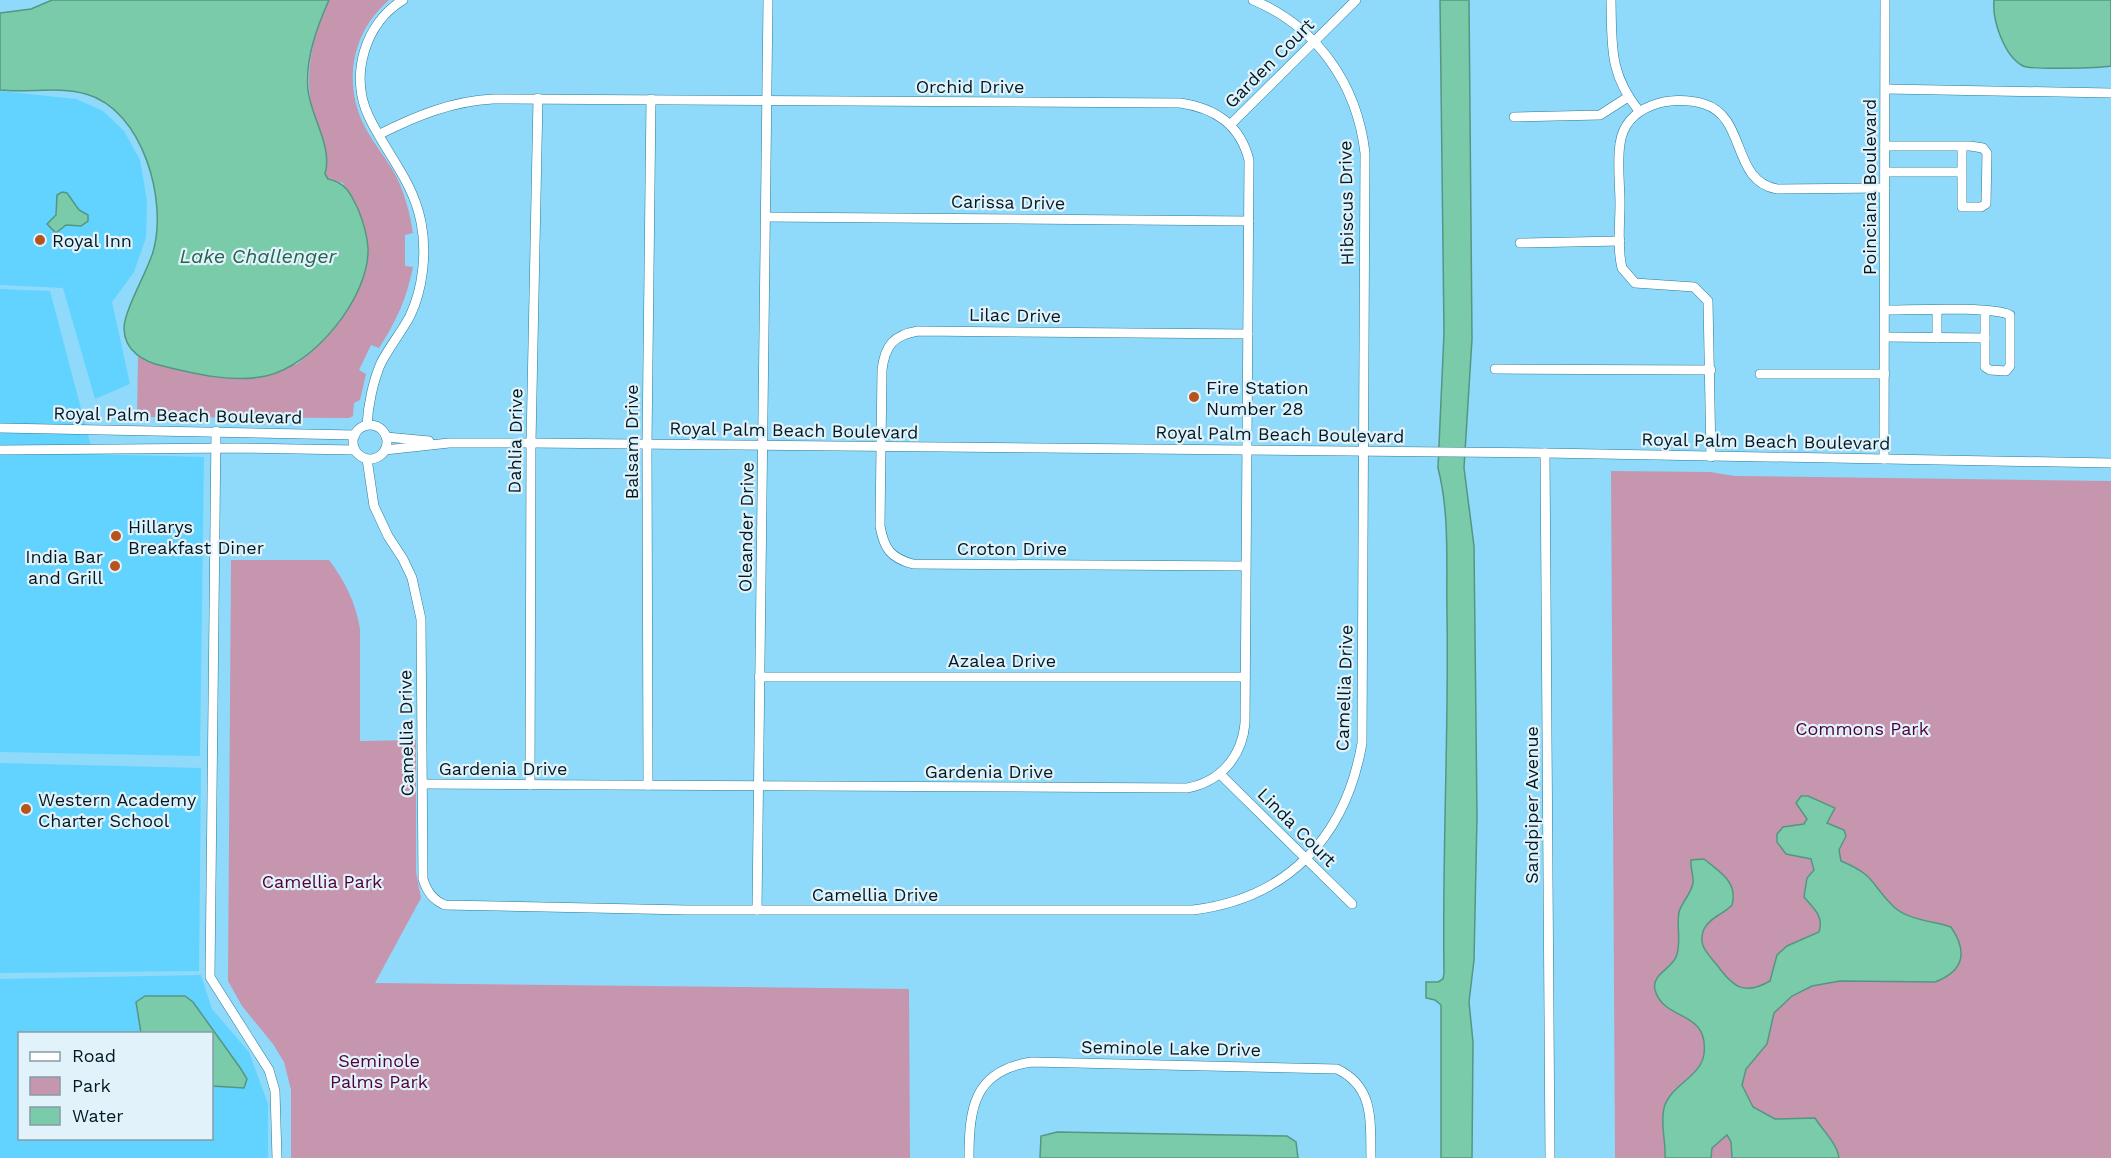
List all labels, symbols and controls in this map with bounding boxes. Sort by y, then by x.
street label: Garden Court [1220,14,1318,112]
street label: Orchid Drive [916,76,1024,97]
street label: Poinciana Boulevard [1859,99,1880,275]
street label: Hibiscus Drive [1334,140,1358,266]
street label: Carissa Drive [951,191,1065,213]
place label: Royal Inn [52,230,132,251]
marker: Royal Inn [33,233,47,247]
water label: Lake Challenger [180,244,338,268]
street label: Lilac Drive [969,304,1061,326]
place label: Fire Station Number 28 [1206,377,1309,419]
street label: Balsam Drive [621,384,642,500]
street label: Dahlia Drive [504,388,526,494]
marker: Fire Station Number 28 [1187,390,1201,404]
street label: Royal Palm Beach Boulevard [53,402,303,428]
street label: Royal Palm Beach Boulevard [669,417,919,443]
street label: Royal Palm Beach Boulevard [1155,421,1405,447]
street label: Royal Palm Beach Boulevard [1641,428,1891,454]
street label: Oleander Drive [734,462,758,592]
place label: Hillarys Breakfast Diner [128,516,264,558]
marker: Hillarys Breakfast Diner [109,529,123,543]
street label: Croton Drive [957,538,1067,559]
place label: India Bar and Grill [25,546,103,588]
marker: India Bar and Grill [108,559,122,573]
street label: Camellia Drive [1331,624,1357,752]
street label: Azalea Drive [948,650,1056,671]
street label: Camellia Drive [394,670,418,796]
park label: Commons Park [1795,718,1929,739]
street label: Sandpiper Avenue [1521,726,1542,884]
street label: Gardenia Drive [439,758,567,779]
street label: Gardenia Drive [925,761,1053,782]
street label: Linda Court [1253,783,1341,871]
place label: Western Academy Charter School [38,789,197,831]
marker: Western Academy Charter School [19,802,33,816]
park label: Camellia Park [262,871,382,892]
street label: Camellia Drive [812,884,938,905]
legend [18,1032,213,1140]
street label: Seminole Lake Drive [1081,1036,1261,1060]
text: Road [72,1045,116,1066]
park label: Seminole Palms Park [330,1050,428,1092]
text: Park [72,1075,111,1096]
text: Water [72,1105,124,1126]

